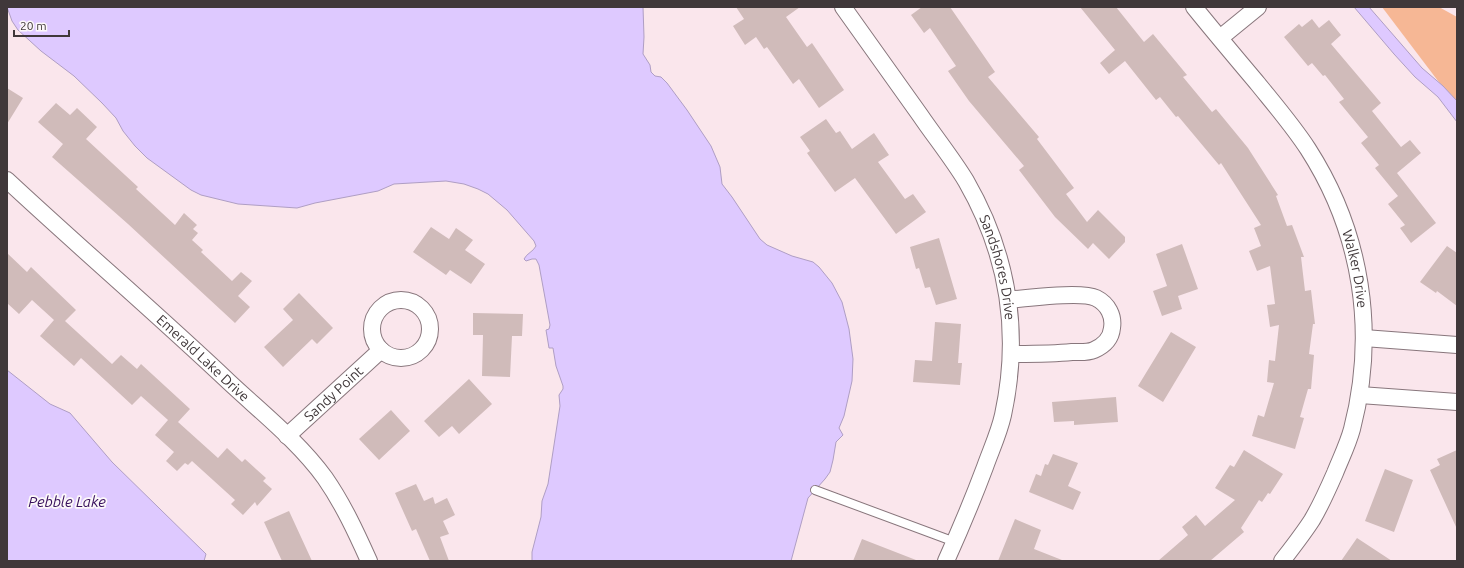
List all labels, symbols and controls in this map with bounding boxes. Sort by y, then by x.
scale bar [14,12,69,38]
text: 20 m [20,19,47,32]
street label: Sandshores Drive [976,212,1018,321]
street label: Walker Drive [1339,228,1370,309]
street label: Emerald Lake Drive [153,311,253,405]
street label: Sandy Point [301,362,367,424]
water label: Pebble Lake [28,493,106,510]

